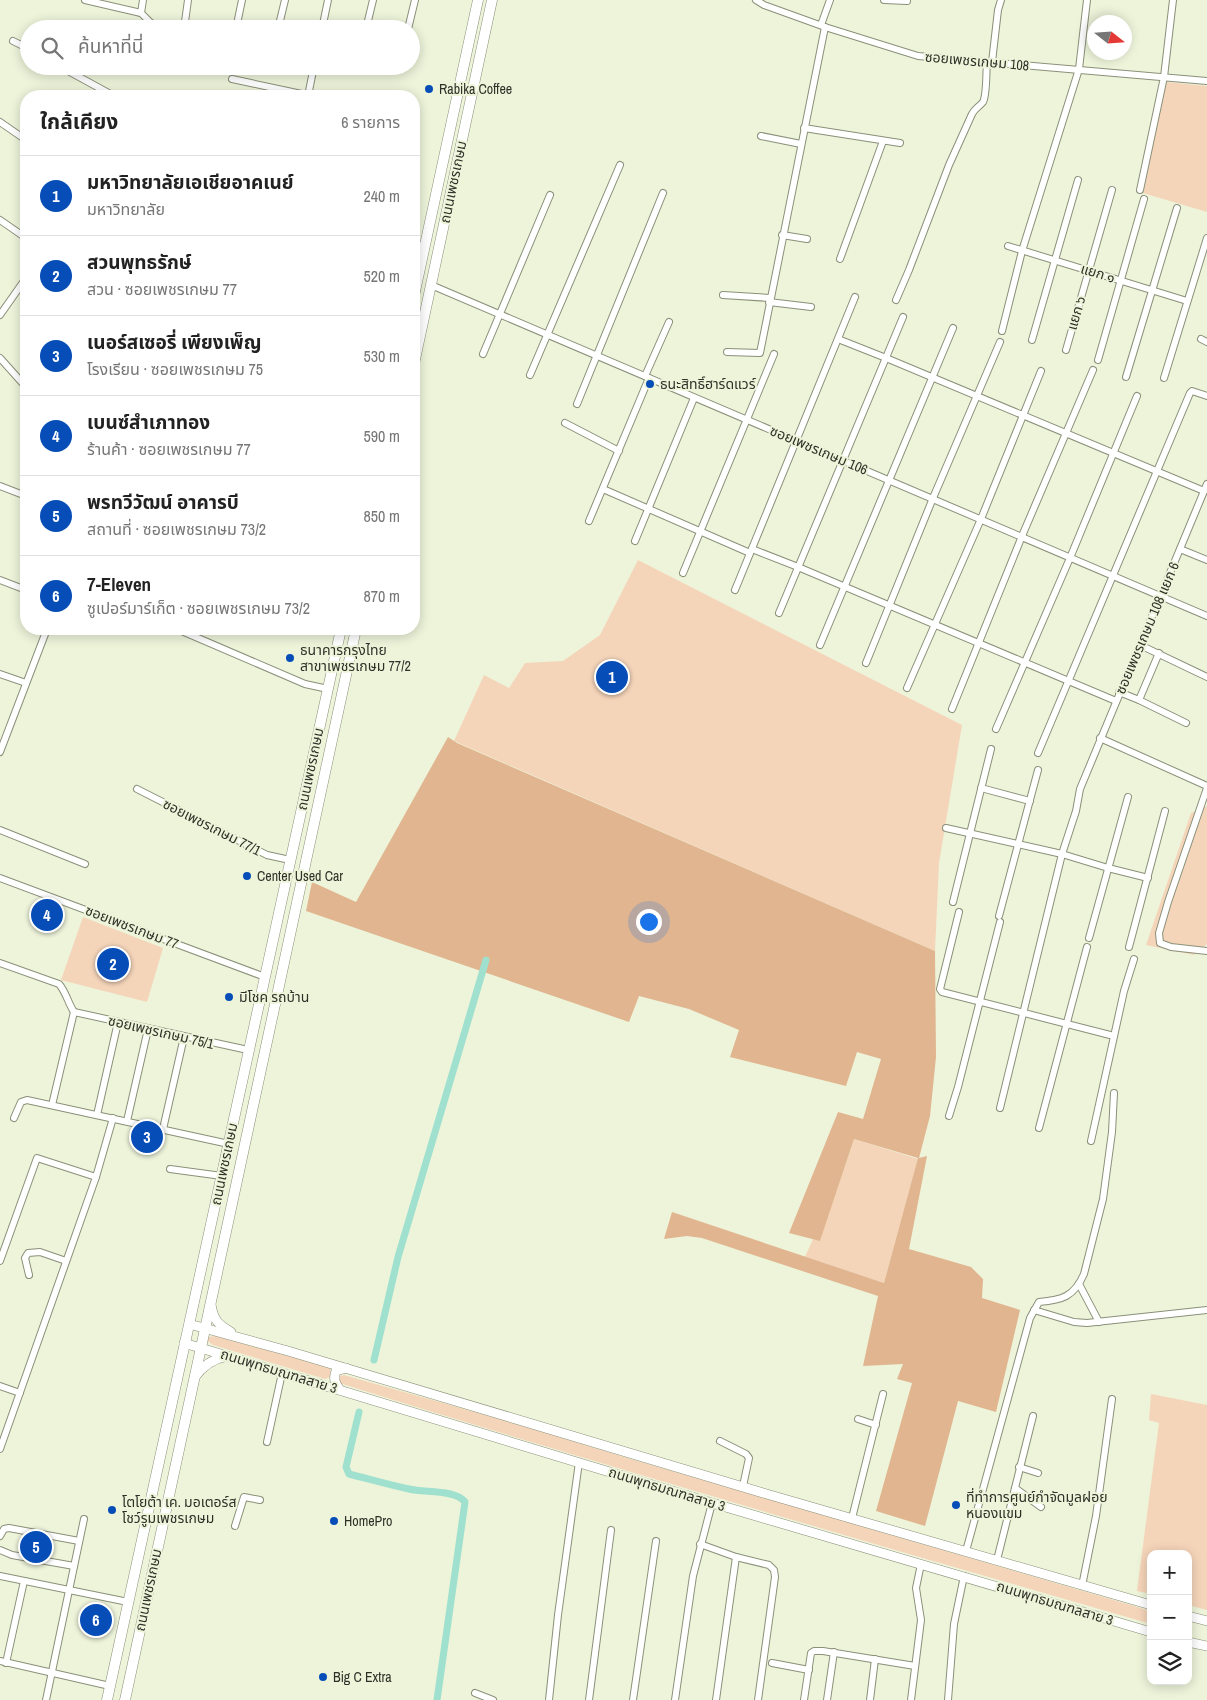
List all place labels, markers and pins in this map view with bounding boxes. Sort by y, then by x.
place label: Rabika Coffee [439,80,512,98]
marker: Rabika Coffee [423,83,435,95]
place label: ธนะสิทธิ์ฮาร์ดแวร์ [660,375,756,393]
marker: ธนะสิทธิ์ฮาร์ดแวร์ [644,378,656,390]
place label: ธนาคารกรุงไทย สาขาเพชรเกษม 77/2 [300,641,411,675]
marker: ธนาคารกรุงไทย สาขาเพชรเกษม 77/2 [284,652,296,664]
pin: 1 [596,658,628,696]
place label: Center Used Car [257,867,343,885]
marker: Center Used Car [241,870,253,882]
pin: 4 [31,896,63,934]
pin: 2 [97,945,129,983]
place label: มีโชค รถบ้าน [239,988,309,1006]
marker: มีโชค รถบ้าน [223,991,235,1003]
pin: 3 [131,1118,163,1156]
place label: ที่ทำการศูนย์กำจัดมูลฝอย หนองแขม [966,1487,1108,1522]
place label: โตโยต้า เค. มอเตอร์ส โชว์รูมเพชรเกษม [122,1493,236,1527]
marker: ที่ทำการศูนย์กำจัดมูลฝอย หนองแขม [950,1499,962,1511]
marker: โตโยต้า เค. มอเตอร์ส โชว์รูมเพชรเกษม [106,1504,118,1516]
place label: HomePro [344,1512,392,1530]
marker: HomePro [328,1515,340,1527]
pin: 5 [20,1528,52,1566]
pin: 6 [80,1601,112,1639]
place label: Big C Extra [333,1668,392,1686]
marker: Big C Extra [317,1671,329,1683]

